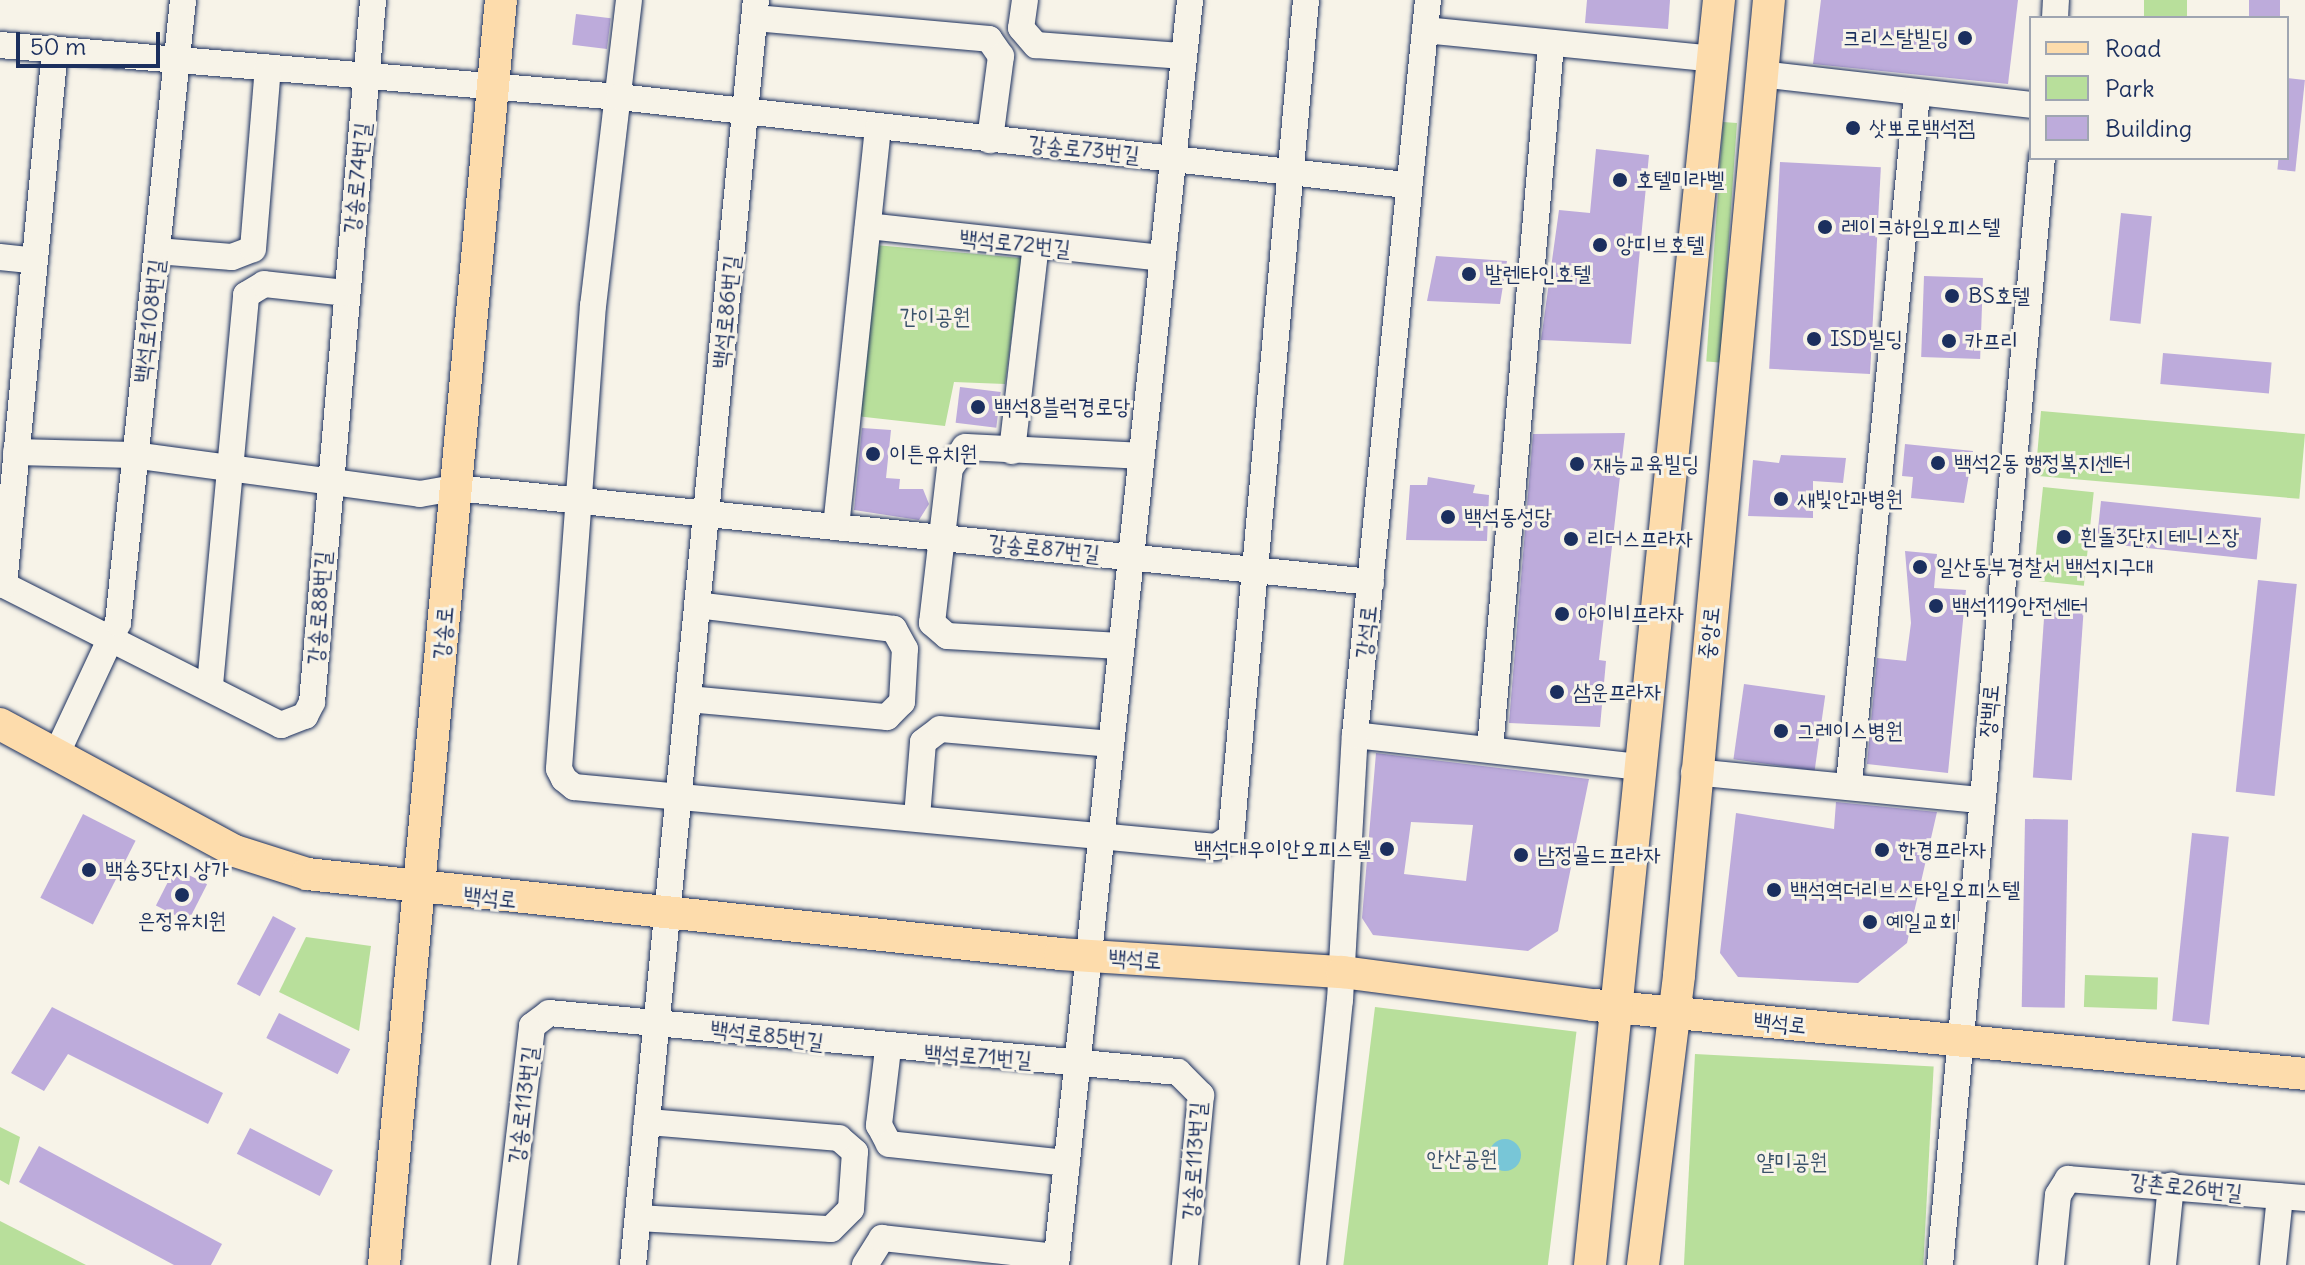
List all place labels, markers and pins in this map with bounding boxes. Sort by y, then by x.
place label: 크리스탈빌딩 [1843,25,1949,51]
marker: 크리스탈빌딩 [1956,29,1974,47]
place label: 삿뽀로백석점 [1869,115,1975,141]
marker: 삿뽀로백석점 [1844,119,1862,137]
place label: 호텔미라벨 [1636,167,1725,193]
marker: 호텔미라벨 [1611,171,1629,189]
place label: 레이크하임오피스텔 [1841,214,2000,240]
marker: 레이크하임오피스텔 [1816,218,1834,236]
place label: 앙띠브호텔 [1616,232,1705,258]
marker: 앙띠브호텔 [1591,236,1609,254]
place label: 발렌타인호텔 [1485,261,1591,287]
marker: 발렌타인호텔 [1460,265,1478,283]
place label: BS호텔 [1968,283,2030,309]
marker: BS호텔 [1943,287,1961,305]
place label: ISD빌딩 [1830,326,1903,352]
place label: 카프리 [1965,328,2018,354]
marker: ISD빌딩 [1805,330,1823,348]
marker: 카프리 [1940,332,1958,350]
place label: 백석8블럭경로당 [994,394,1131,420]
marker: 백석8블럭경로당 [969,398,987,416]
place label: 이튼유치원 [889,441,978,467]
marker: 이튼유치원 [864,445,882,463]
place label: 백석2동 행정복지센터 [1954,450,2131,476]
place label: 재능교육빌딩 [1593,451,1699,477]
marker: 백석2동 행정복지센터 [1929,454,1947,472]
marker: 재능교육빌딩 [1568,455,1586,473]
place label: 새빛안과병원 [1797,486,1903,512]
marker: 새빛안과병원 [1772,490,1790,508]
place label: 백석동성당 [1464,504,1553,530]
marker: 백석동성당 [1439,508,1457,526]
place label: 흰돌3단지 테니스장 [2080,524,2239,550]
place label: 리더스프라자 [1587,526,1693,552]
marker: 흰돌3단지 테니스장 [2055,528,2073,546]
marker: 리더스프라자 [1562,530,1580,548]
place label: 일산동부경찰서 백석지구대 [1936,554,2154,580]
marker: 일산동부경찰서 백석지구대 [1911,558,1929,576]
place label: 백석119안전센터 [1952,593,2088,619]
marker: 백석119안전센터 [1927,597,1945,615]
place label: 아이비프라자 [1578,601,1684,627]
marker: 아이비프라자 [1553,605,1571,623]
place label: 삼운프라자 [1573,679,1662,705]
marker: 삼운프라자 [1548,683,1566,701]
place label: 그레이스병원 [1797,718,1903,744]
marker: 그레이스병원 [1772,722,1790,740]
place label: 백석대우이안오피스텔 [1194,836,1371,862]
place label: 한경프라자 [1898,837,1987,863]
marker: 백석대우이안오피스텔 [1378,840,1396,858]
marker: 한경프라자 [1873,841,1891,859]
place label: 남정골드프라자 [1537,842,1661,868]
marker: 남정골드프라자 [1512,846,1530,864]
place label: 백송3단지 상가 [105,857,229,883]
marker: 백송3단지 상가 [80,861,98,879]
place label: 백석역더리브스타일오피스텔 [1790,877,2020,903]
marker: 백석역더리브스타일오피스텔 [1765,881,1783,899]
marker: 은정유치원 [173,886,191,904]
place label: 은정유치원 [138,908,226,934]
place label: 예일교회 [1886,909,1957,935]
marker: 예일교회 [1861,913,1879,931]

